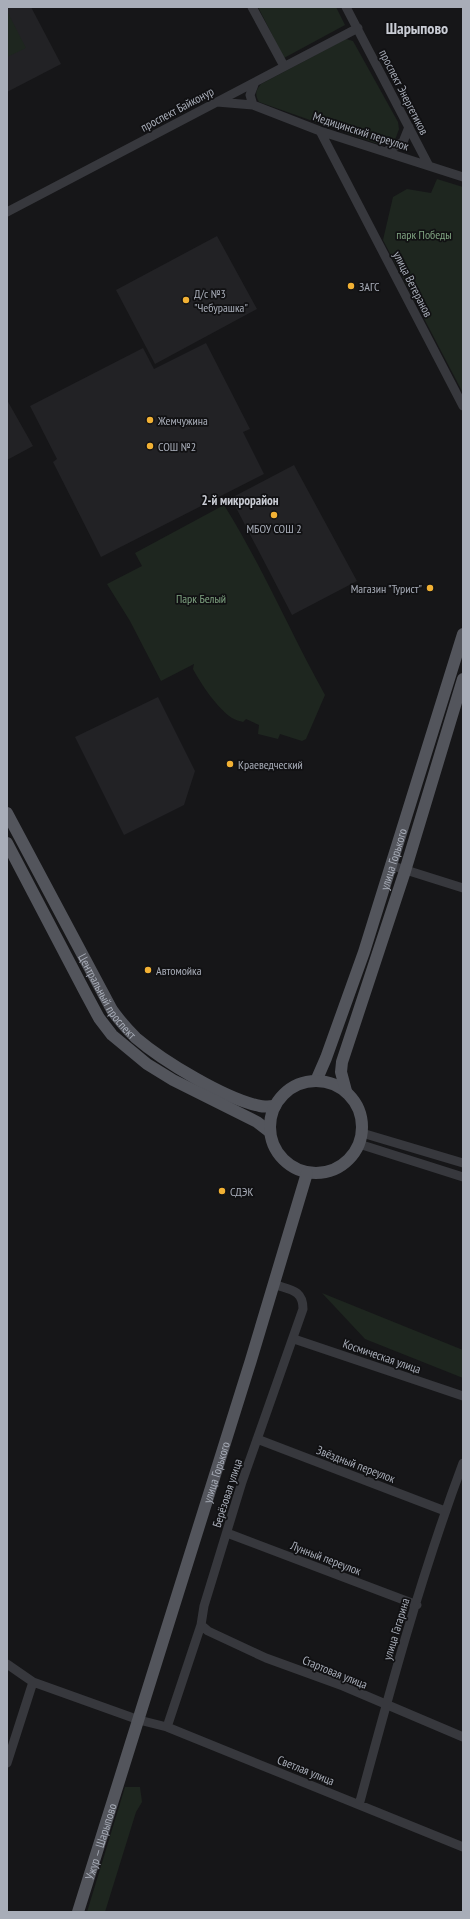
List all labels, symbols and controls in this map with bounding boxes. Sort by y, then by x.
district label: Шарыпово [386,18,448,38]
street label: проспект Энергетиков [376,47,432,137]
street label: проспект Байконур [138,83,216,135]
street label: Медицинский переулок [311,108,411,154]
park label: парк Победы [396,227,452,242]
street label: улица Ветеранов [390,249,436,319]
place label: ЗАГС [359,279,380,294]
marker: ЗАГС [346,281,356,291]
place label: Д/c №3 "Чебурашка" [194,286,248,315]
marker: Д/c №3 "Чебурашка" [181,295,191,305]
place label: Жемчужина [157,413,208,428]
marker: Жемчужина [145,415,155,425]
place label: СОШ №2 [158,439,196,454]
marker: СОШ №2 [145,441,155,451]
district label: 2-й микрорайон [201,492,279,509]
marker: МБОУ СОШ 2 [269,510,279,520]
place label: МБОУ СОШ 2 [246,521,302,536]
place label: Магазин "Турист" [351,581,422,596]
marker: Магазин "Турист" [425,583,435,593]
park label: Парк Белый [176,591,226,606]
place label: Краеведческий [238,757,303,772]
marker: Краеведческий [225,759,235,769]
street label: улица Горького [376,826,410,892]
street label: Центральный проспект [76,951,140,1042]
place label: Автомойка [156,963,202,978]
marker: Автомойка [143,965,153,975]
place label: СДЭК [230,1184,253,1199]
marker: СДЭК [217,1186,227,1196]
street label: Космическая улица [341,1336,423,1376]
street label: улица Горького [199,1439,233,1505]
street label: Звёздный переулок [314,1442,398,1486]
street label: Берёзовая улица [209,1457,245,1529]
street label: Лунный переулок [288,1537,364,1578]
street label: улица Гагарина [379,1596,413,1662]
street label: Стартовая улица [300,1652,370,1692]
street label: Светлая улица [275,1752,337,1788]
street label: Ужур — Шарыпово [81,1801,119,1881]

